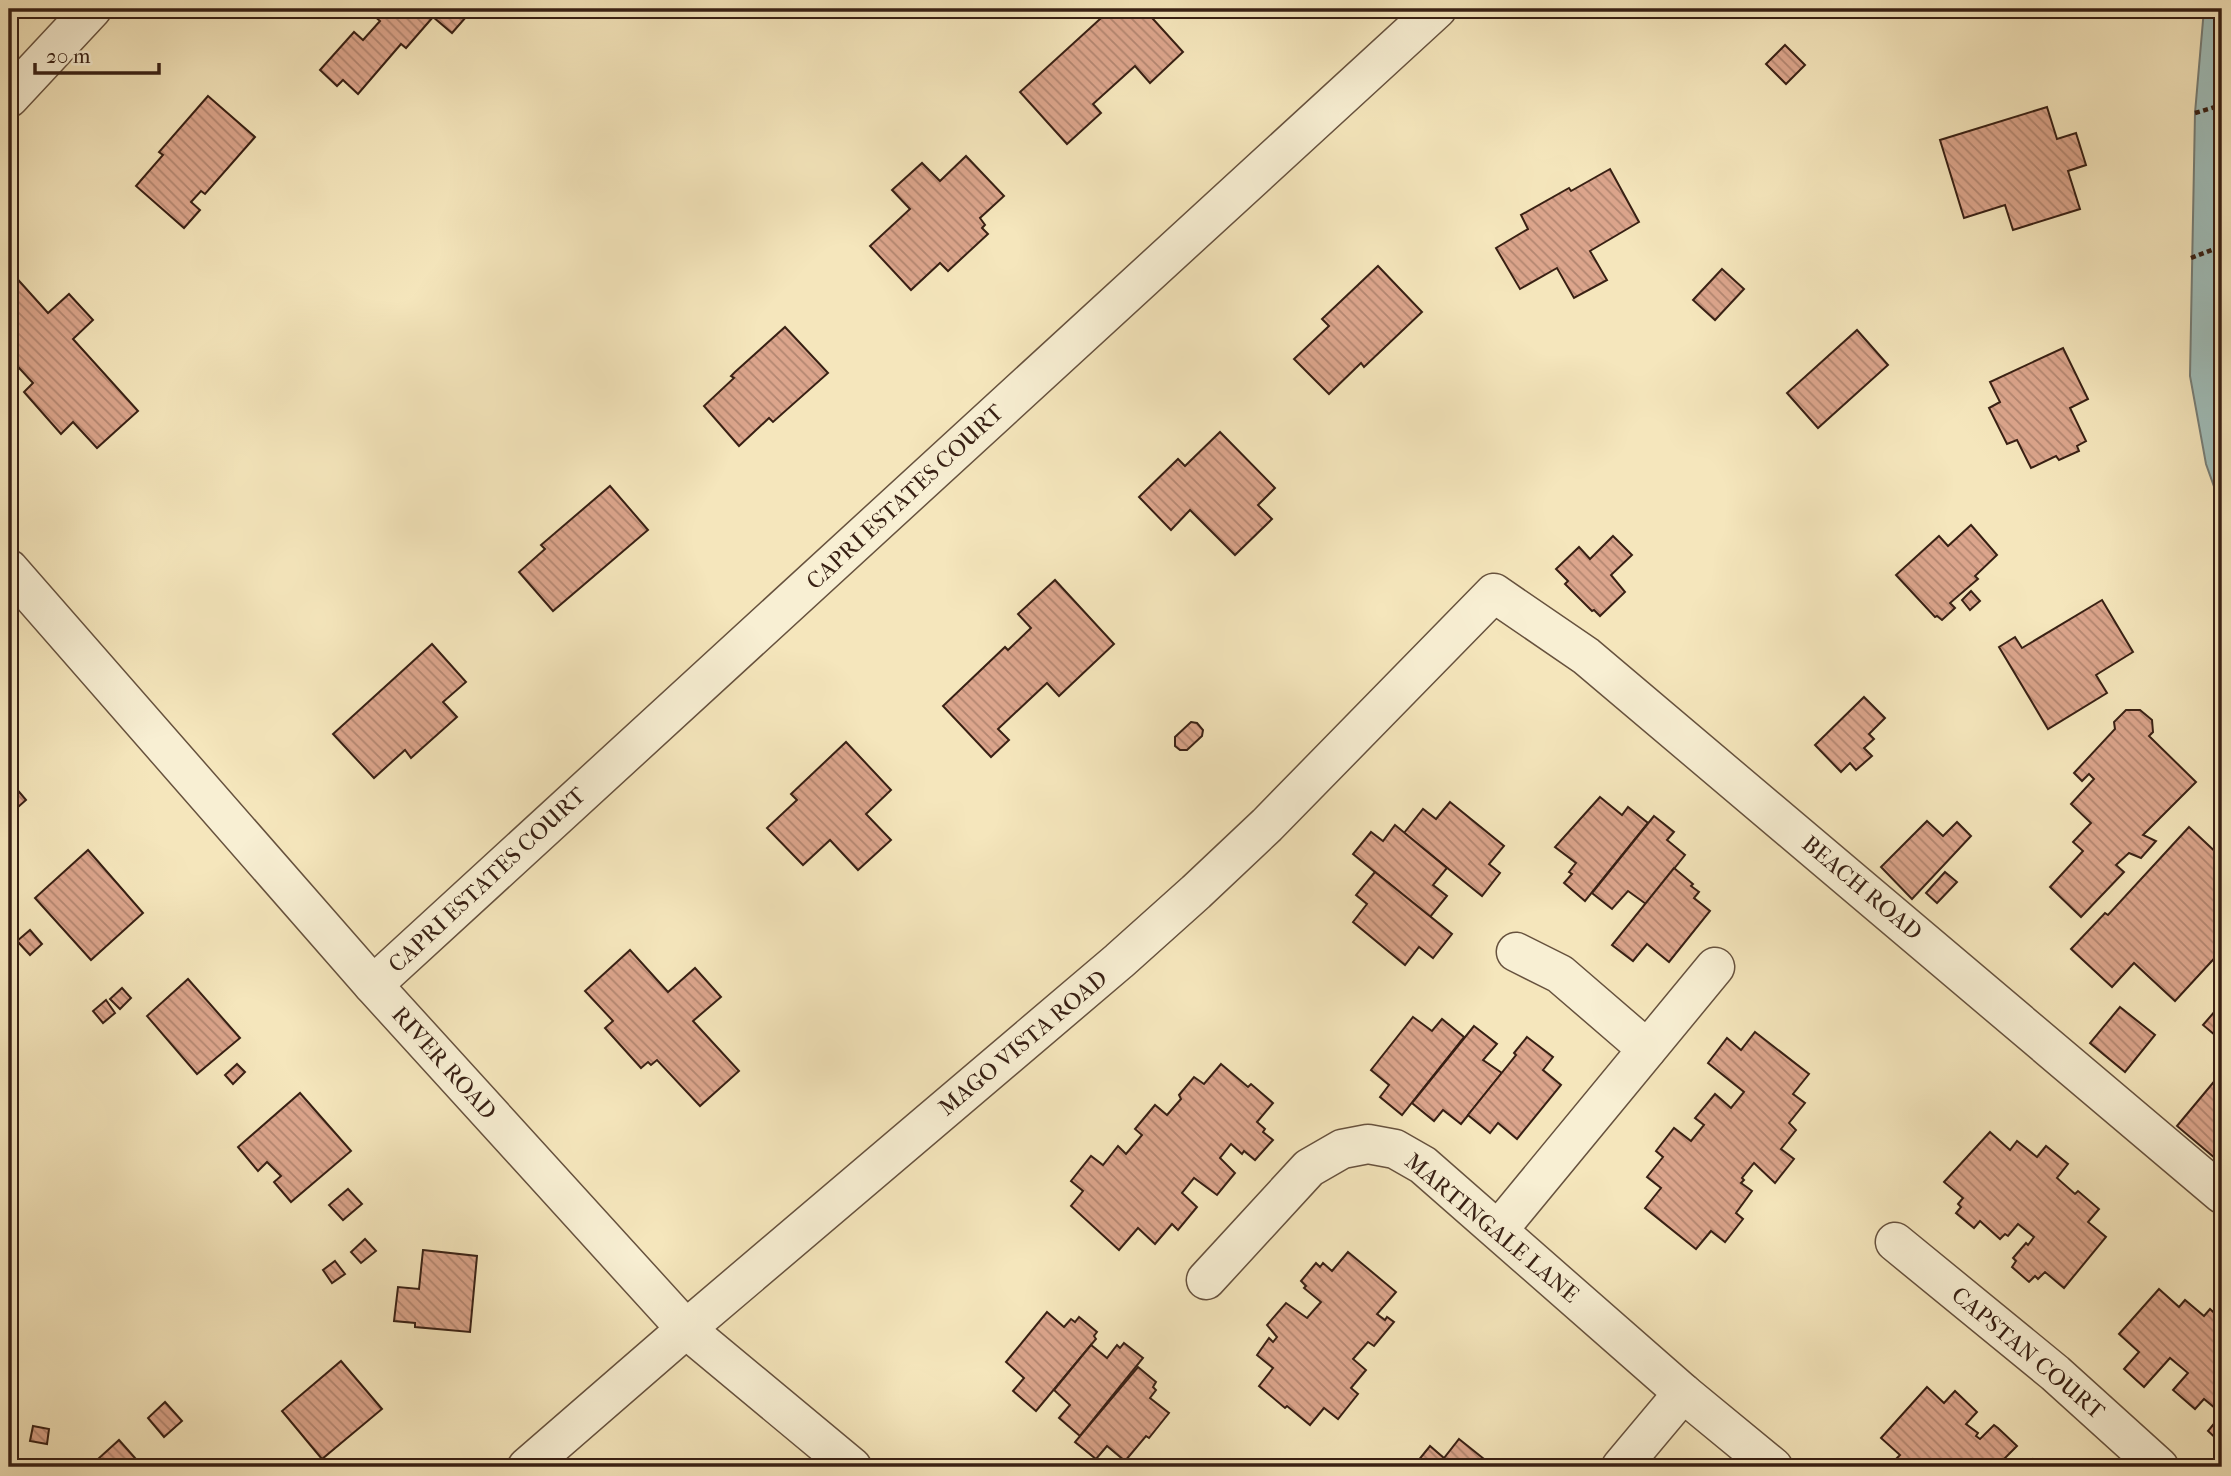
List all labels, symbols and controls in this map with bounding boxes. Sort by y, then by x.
scale bar [35,32,159,76]
text: 20 m [46,44,91,68]
street label: CAPRI ESTATES COURT [801,398,1009,595]
street label: CAPRI ESTATES COURT [383,781,591,978]
street label: BEACH ROAD [1797,830,1927,946]
street label: MAGO VISTA ROAD [933,965,1113,1121]
street label: RIVER ROAD [386,1001,502,1125]
street label: MARTINGALE LANE [1400,1148,1584,1308]
street label: CAPSTAN COURT [1946,1281,2110,1425]

